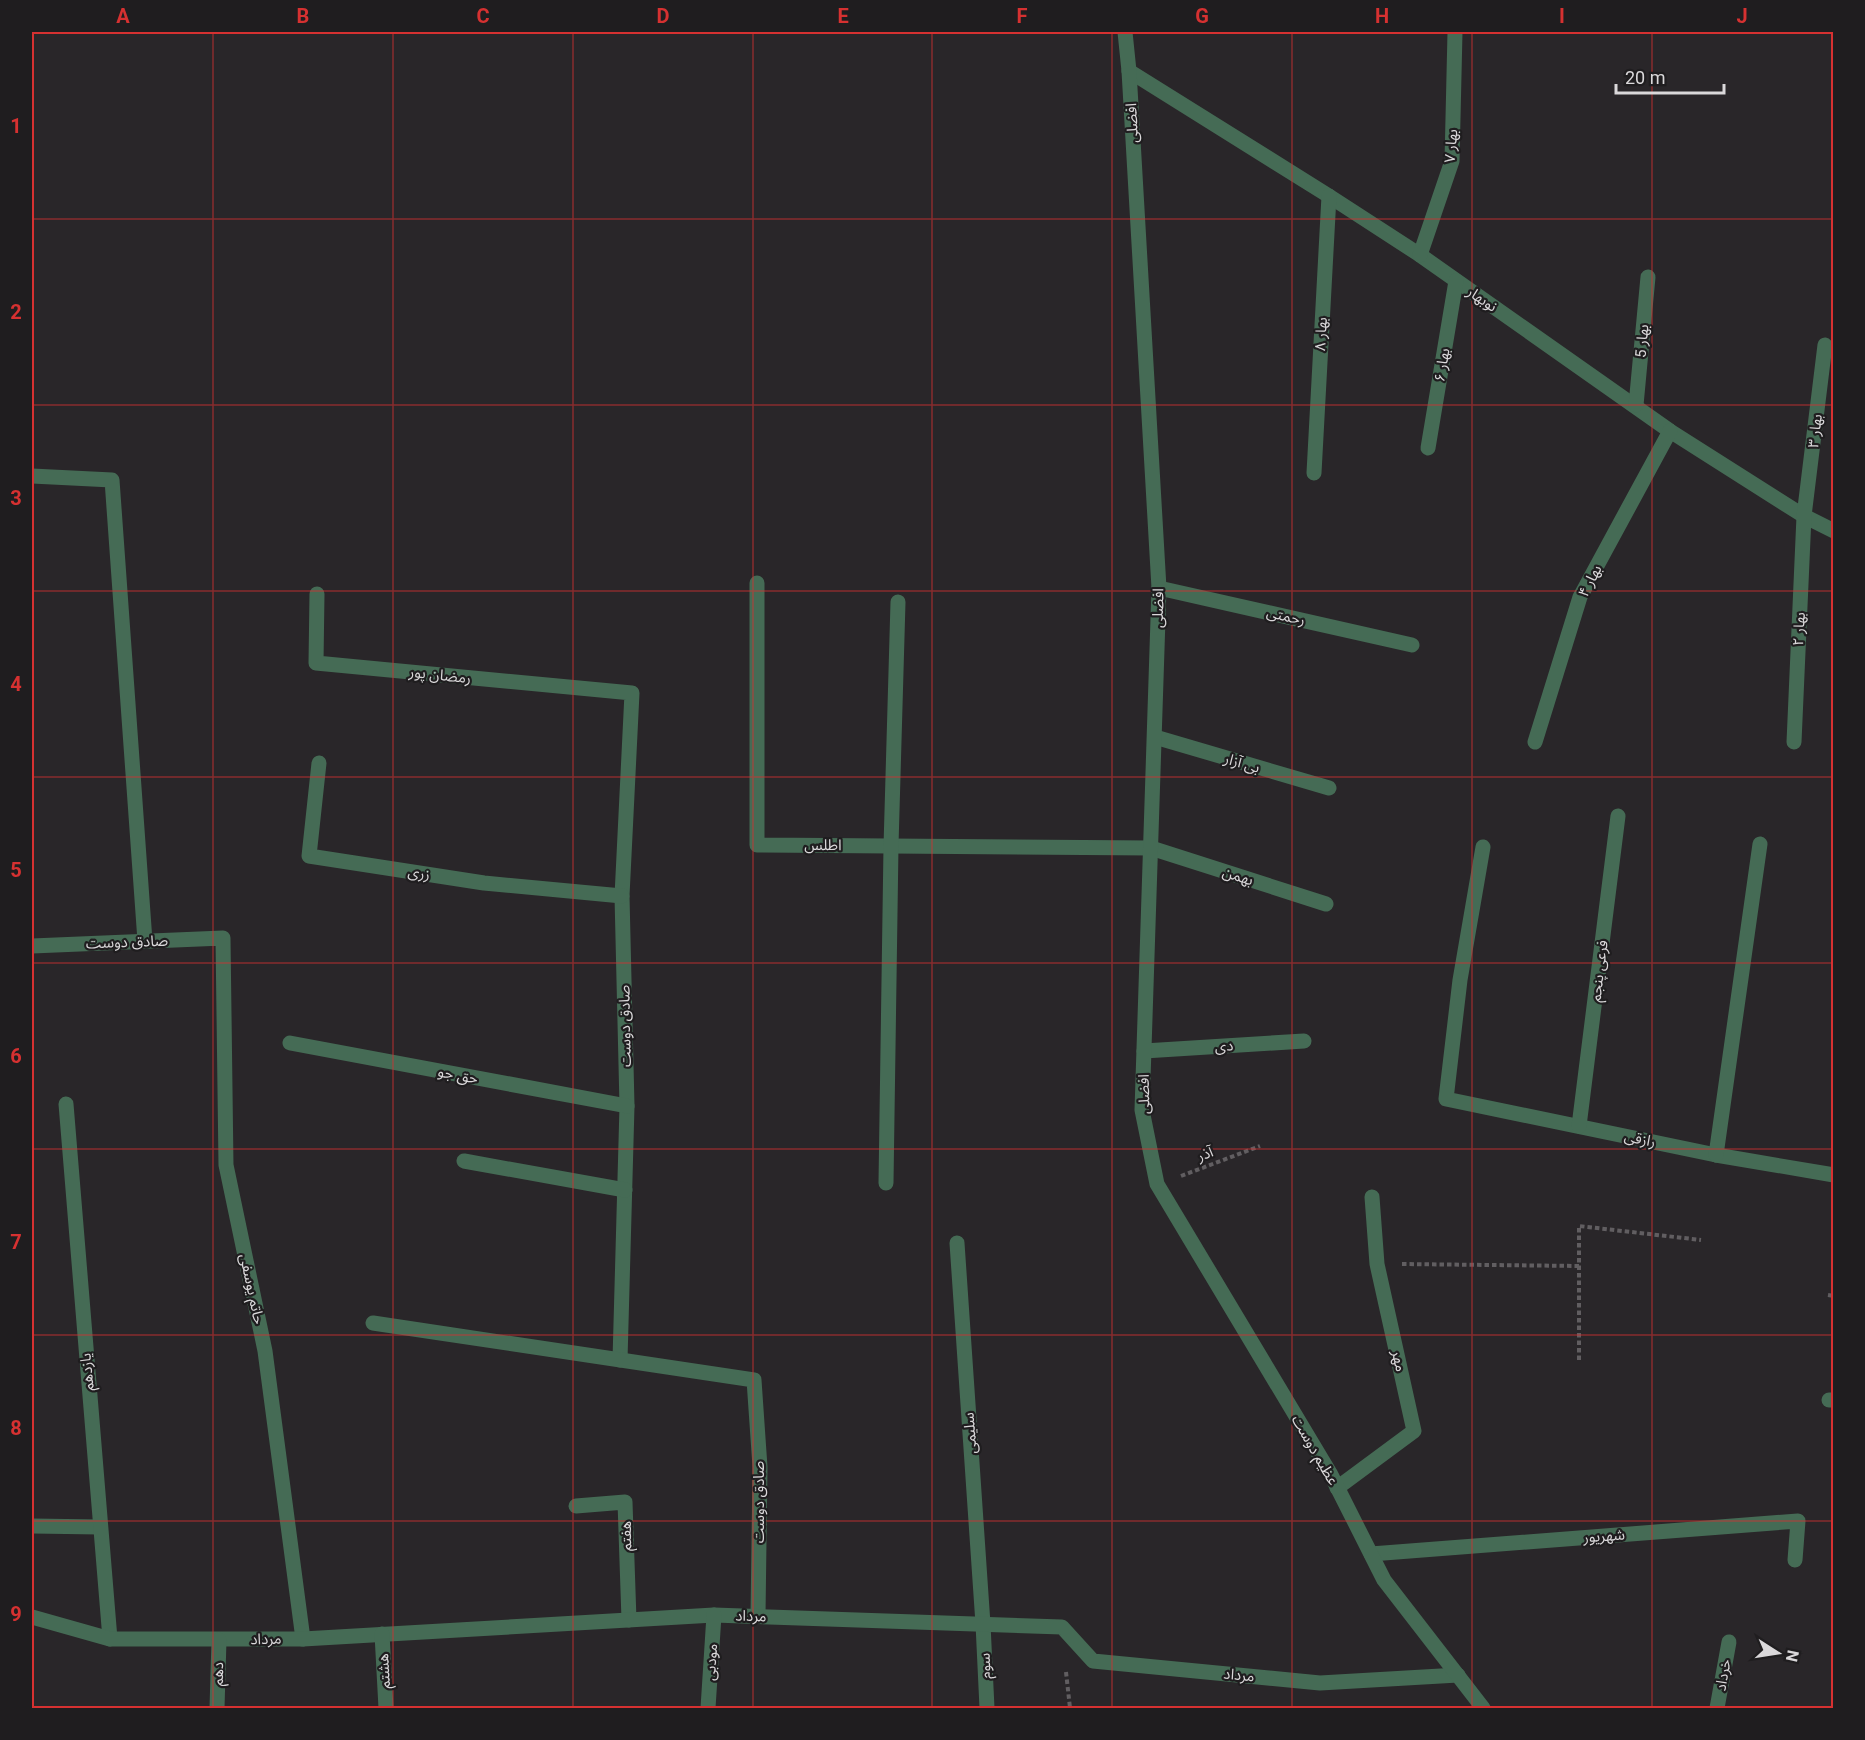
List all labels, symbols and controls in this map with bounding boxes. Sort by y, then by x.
text: A [116,4,130,28]
text: B [297,4,309,28]
text: C [476,4,490,28]
text: D [657,4,670,28]
text: E [837,4,849,28]
text: F [1017,4,1028,28]
text: G [1195,4,1209,28]
text: H [1375,4,1389,28]
text: I [1559,4,1565,28]
text: J [1736,4,1748,28]
scale bar [1616,57,1724,95]
text: 20 m [1625,67,1665,88]
street label: افضلی [1122,103,1142,143]
text: 1 [10,114,22,138]
street label: بهار ۷ [1441,128,1461,164]
street label: نوبهار [1463,282,1501,316]
text: 2 [10,300,22,324]
street label: بهار ۸ [1311,317,1331,351]
street label: بهار 5 [1632,323,1652,359]
street label: بهار ۶ [1430,347,1454,383]
street label: بهار ۳ [1804,413,1826,449]
text: 3 [10,486,22,510]
street label: بهار ۴ [1574,562,1606,600]
street label: افضلی [1149,588,1167,628]
street label: رحمتی [1265,603,1307,629]
street label: بهار ۲ [1789,612,1809,646]
street label: رمضان پور [407,663,472,688]
text: 4 [10,672,22,696]
street label: بی آزار [1221,749,1262,777]
street label: اطلس [804,836,842,854]
text: 5 [10,858,22,882]
street label: زری [407,862,431,884]
street label: بهمن [1220,863,1256,889]
street label: صادق دوست [86,932,168,952]
street label: فرعی پنجم [1586,939,1614,1003]
street label: صادق دوست [615,985,635,1067]
street label: دی [1214,1036,1234,1056]
text: 6 [10,1044,22,1068]
street label: حق جو [436,1062,480,1089]
street label: افضلی [1135,1074,1153,1114]
street label: رازقی [1623,1127,1657,1151]
street label: آذر [1193,1142,1216,1166]
text: 7 [10,1230,22,1254]
street label: حاتم یوسفی [234,1252,268,1326]
street label: مهر [1388,1348,1410,1373]
street label: یازدهم [76,1352,100,1392]
street label: سلیمی [960,1411,980,1454]
street label: عظیم دوست [1286,1412,1343,1490]
text: 8 [10,1416,22,1440]
street label: صادق دوست [750,1461,768,1543]
street label: هفتم [617,1521,637,1551]
street label: شهریور [1581,1526,1626,1547]
text: 9 [10,1602,22,1626]
street label: مرداد [735,1606,767,1626]
north arrow [1748,1623,1808,1683]
street label: مرداد [250,1630,282,1648]
street label: مودبی [701,1643,721,1681]
text: N [1782,1649,1803,1664]
street label: سوم [976,1652,996,1679]
street label: هشتم [374,1653,396,1689]
street label: خرداد [1711,1657,1735,1692]
street label: دهم [209,1662,229,1686]
street label: مرداد [1223,1665,1255,1685]

